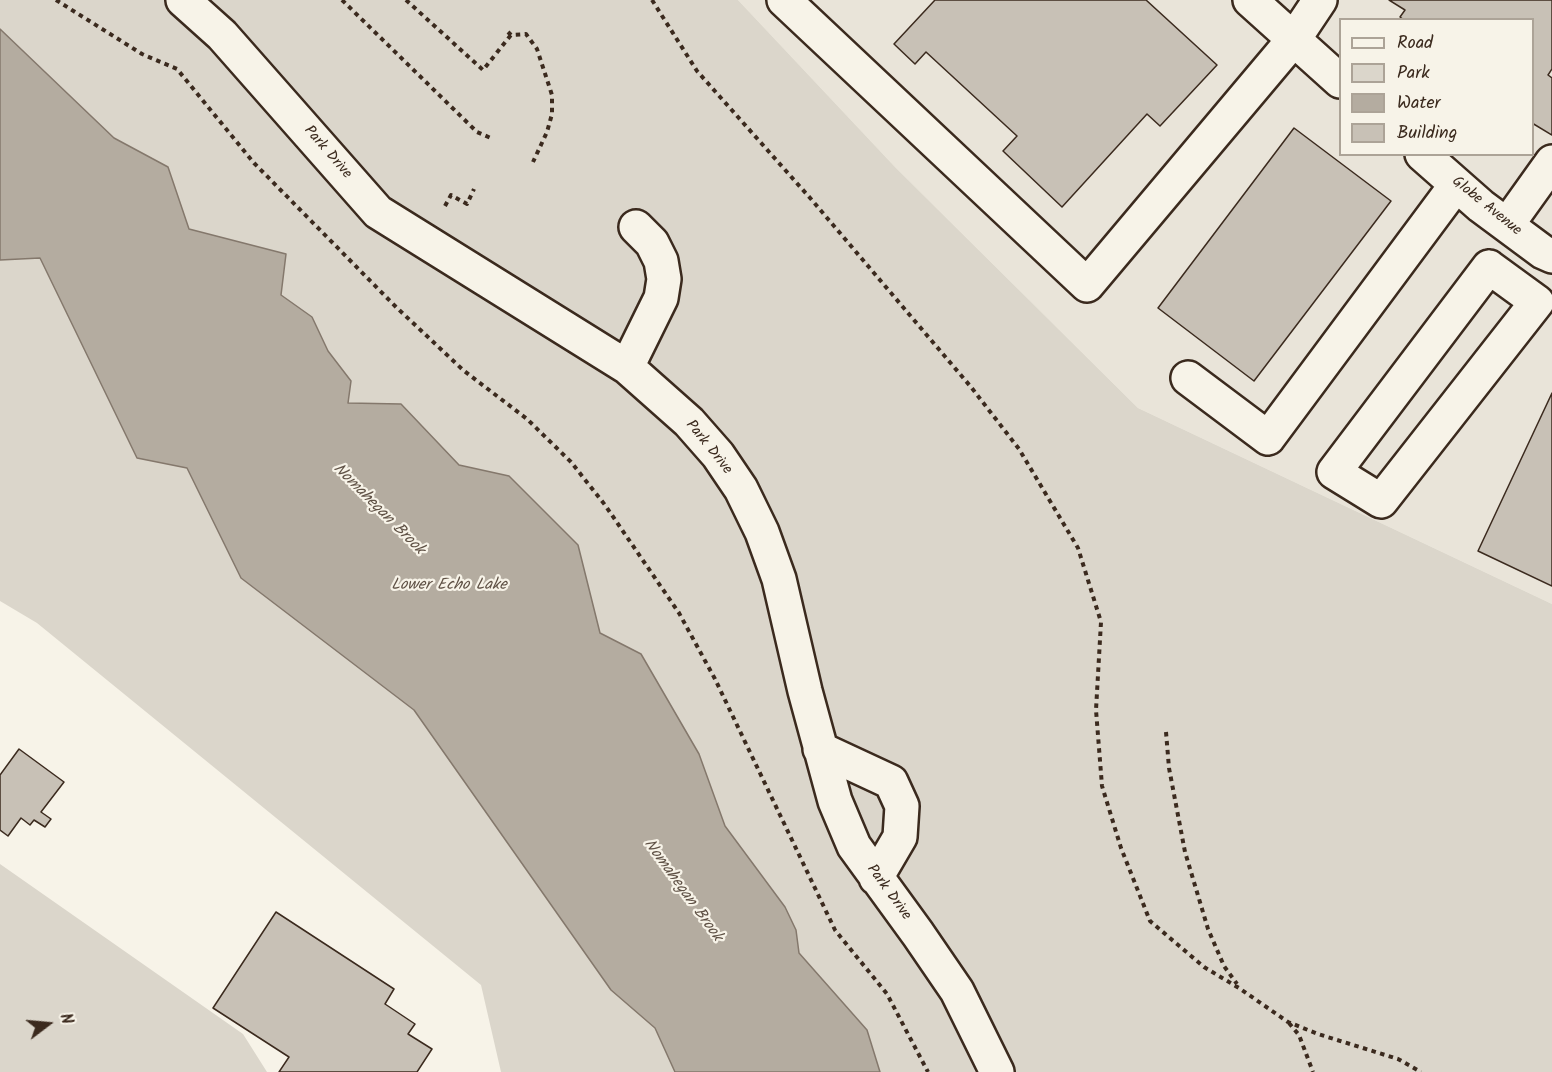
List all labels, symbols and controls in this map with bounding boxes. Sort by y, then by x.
legend [1339,18,1534,156]
text: Road [1397,29,1433,58]
text: Park [1397,59,1430,88]
text: Water [1397,89,1441,118]
text: Building [1397,119,1457,148]
street label: Park Drive [299,123,355,183]
street label: Globe Avenue [1448,173,1524,241]
street label: Park Drive [681,417,735,479]
water label: Nomahegan Brook [328,460,428,560]
water label: Lower Echo Lake [391,576,507,596]
water label: Nomahegan Brook [638,836,726,946]
street label: Park Drive [862,862,914,924]
north arrow [18,994,78,1054]
text: N [52,1011,79,1027]

